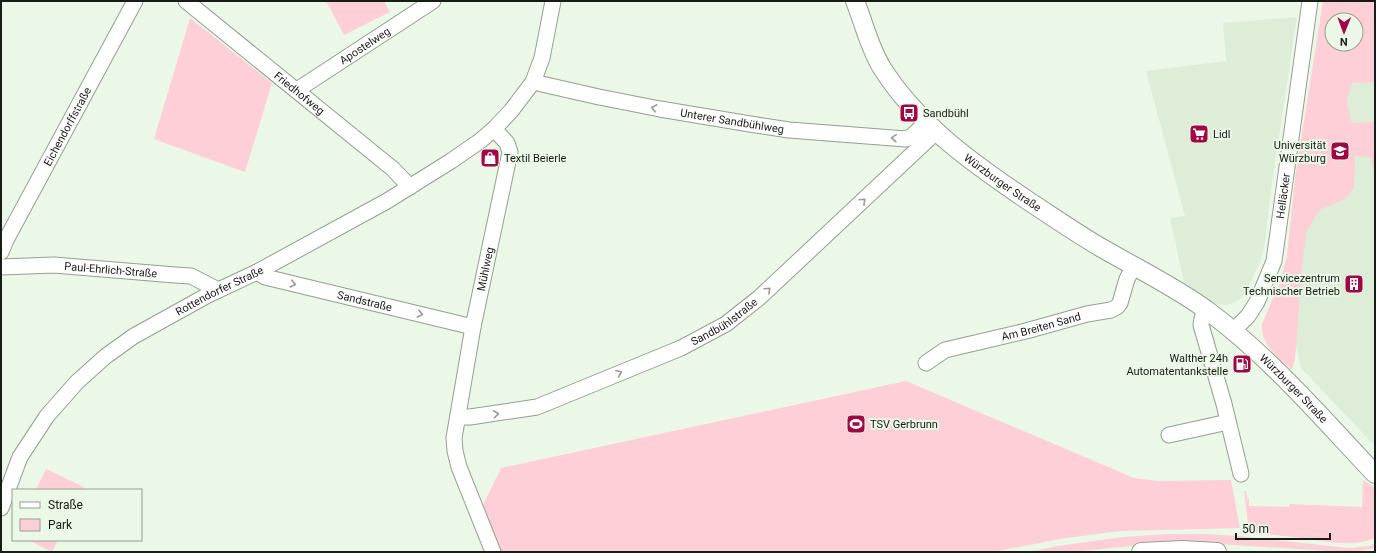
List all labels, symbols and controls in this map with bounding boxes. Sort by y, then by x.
north arrow [1324,12,1364,52]
street label: Apostelweg [337,25,393,67]
text: N [1340,35,1348,48]
street label: Friedhofweg [271,69,327,118]
street label: Eichendorffstraße [41,85,94,168]
bus stop icon: Sandbühl [898,102,920,124]
one-way arrow [651,104,657,113]
street label: Unterer Sandbühlweg [679,106,785,136]
place label: Sandbühl [923,107,969,120]
supermarket icon: Lidl [1188,123,1210,145]
place label: Lidl [1213,128,1230,141]
one-way arrow [891,134,897,143]
place label: Universität Würzburg [1274,139,1326,165]
school or university icon: Universität Würzburg [1329,140,1351,162]
shop icon: Textil Beierle [479,147,501,169]
street label: Würzburger Straße [961,151,1044,215]
place label: Textil Beierle [504,152,567,165]
street label: Helläcker [1274,172,1293,220]
one-way arrow [858,198,865,205]
street label: Mühlweg [475,246,497,292]
street label: Paul-Ehrlich-Straße [64,260,158,281]
street label: Rottendorfer Straße [174,264,266,319]
place label: Servicezentrum Technischer Betrieb [1243,272,1340,298]
building icon: Servicezentrum Technischer Betrieb [1343,273,1365,295]
one-way arrow [290,279,297,287]
one-way arrow [763,287,771,295]
street label: Sandstraße [336,289,394,314]
street label: Sandbühlstraße [689,295,760,348]
one-way arrow [417,310,423,318]
street label: Am Breiten Sand [1000,310,1082,344]
place label: Walther 24h Automatentankstelle [1126,352,1228,378]
street label: Würzburger Straße [1257,352,1330,426]
fuel station icon: Walther 24h Automatentankstelle [1231,353,1253,375]
one-way arrow [616,370,623,378]
one-way arrow [493,410,499,419]
sports icon: TSV Gerbrunn [845,413,867,435]
place label: TSV Gerbrunn [870,418,938,431]
legend [12,489,142,541]
text: Straße [48,498,83,512]
scale bar [1236,515,1330,541]
text: Park [48,518,73,532]
text: 50 m [1242,522,1269,536]

